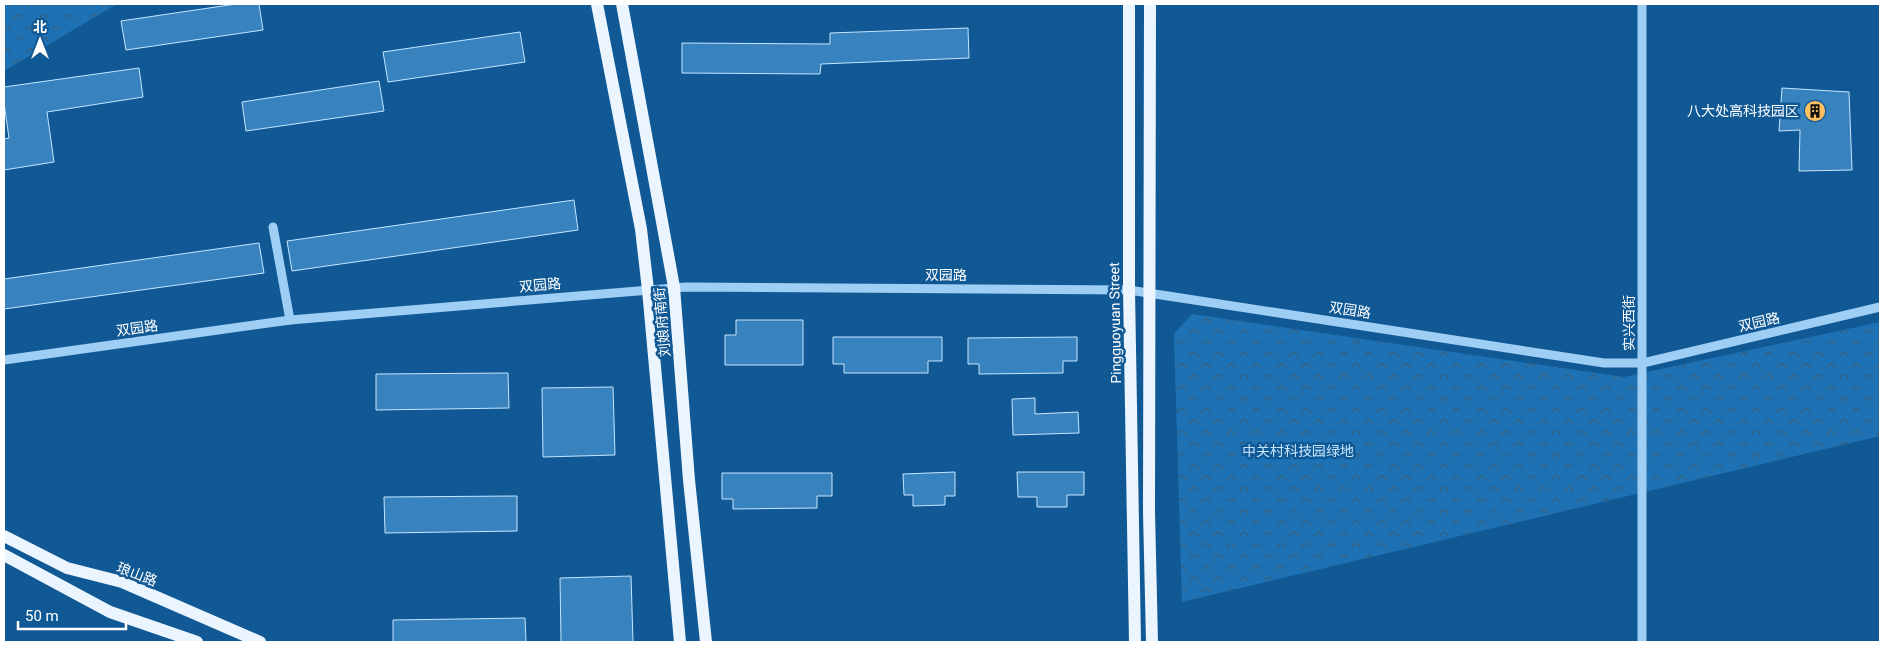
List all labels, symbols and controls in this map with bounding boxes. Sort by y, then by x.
north arrow [15,15,65,65]
text: 北 [33,19,47,35]
building icon: 八大处高科技园区 [1803,99,1827,123]
place label: 八大处高科技园区 [1687,103,1799,119]
street label: Pingguoyuan Street [1106,262,1124,384]
street label: 双园路 [925,267,967,283]
street label: 双园路 [518,275,562,295]
street label: 刘娘府南街 [651,286,673,358]
street label: 实兴西街 [1621,295,1637,351]
street label: 双园路 [1328,299,1372,321]
street label: 双园路 [1737,309,1781,335]
street label: 双园路 [115,317,159,339]
park label: 中关村科技园绿地 [1242,443,1354,459]
street label: 琅山路 [115,559,159,589]
scale bar [18,598,125,630]
text: 50 m [25,607,59,625]

